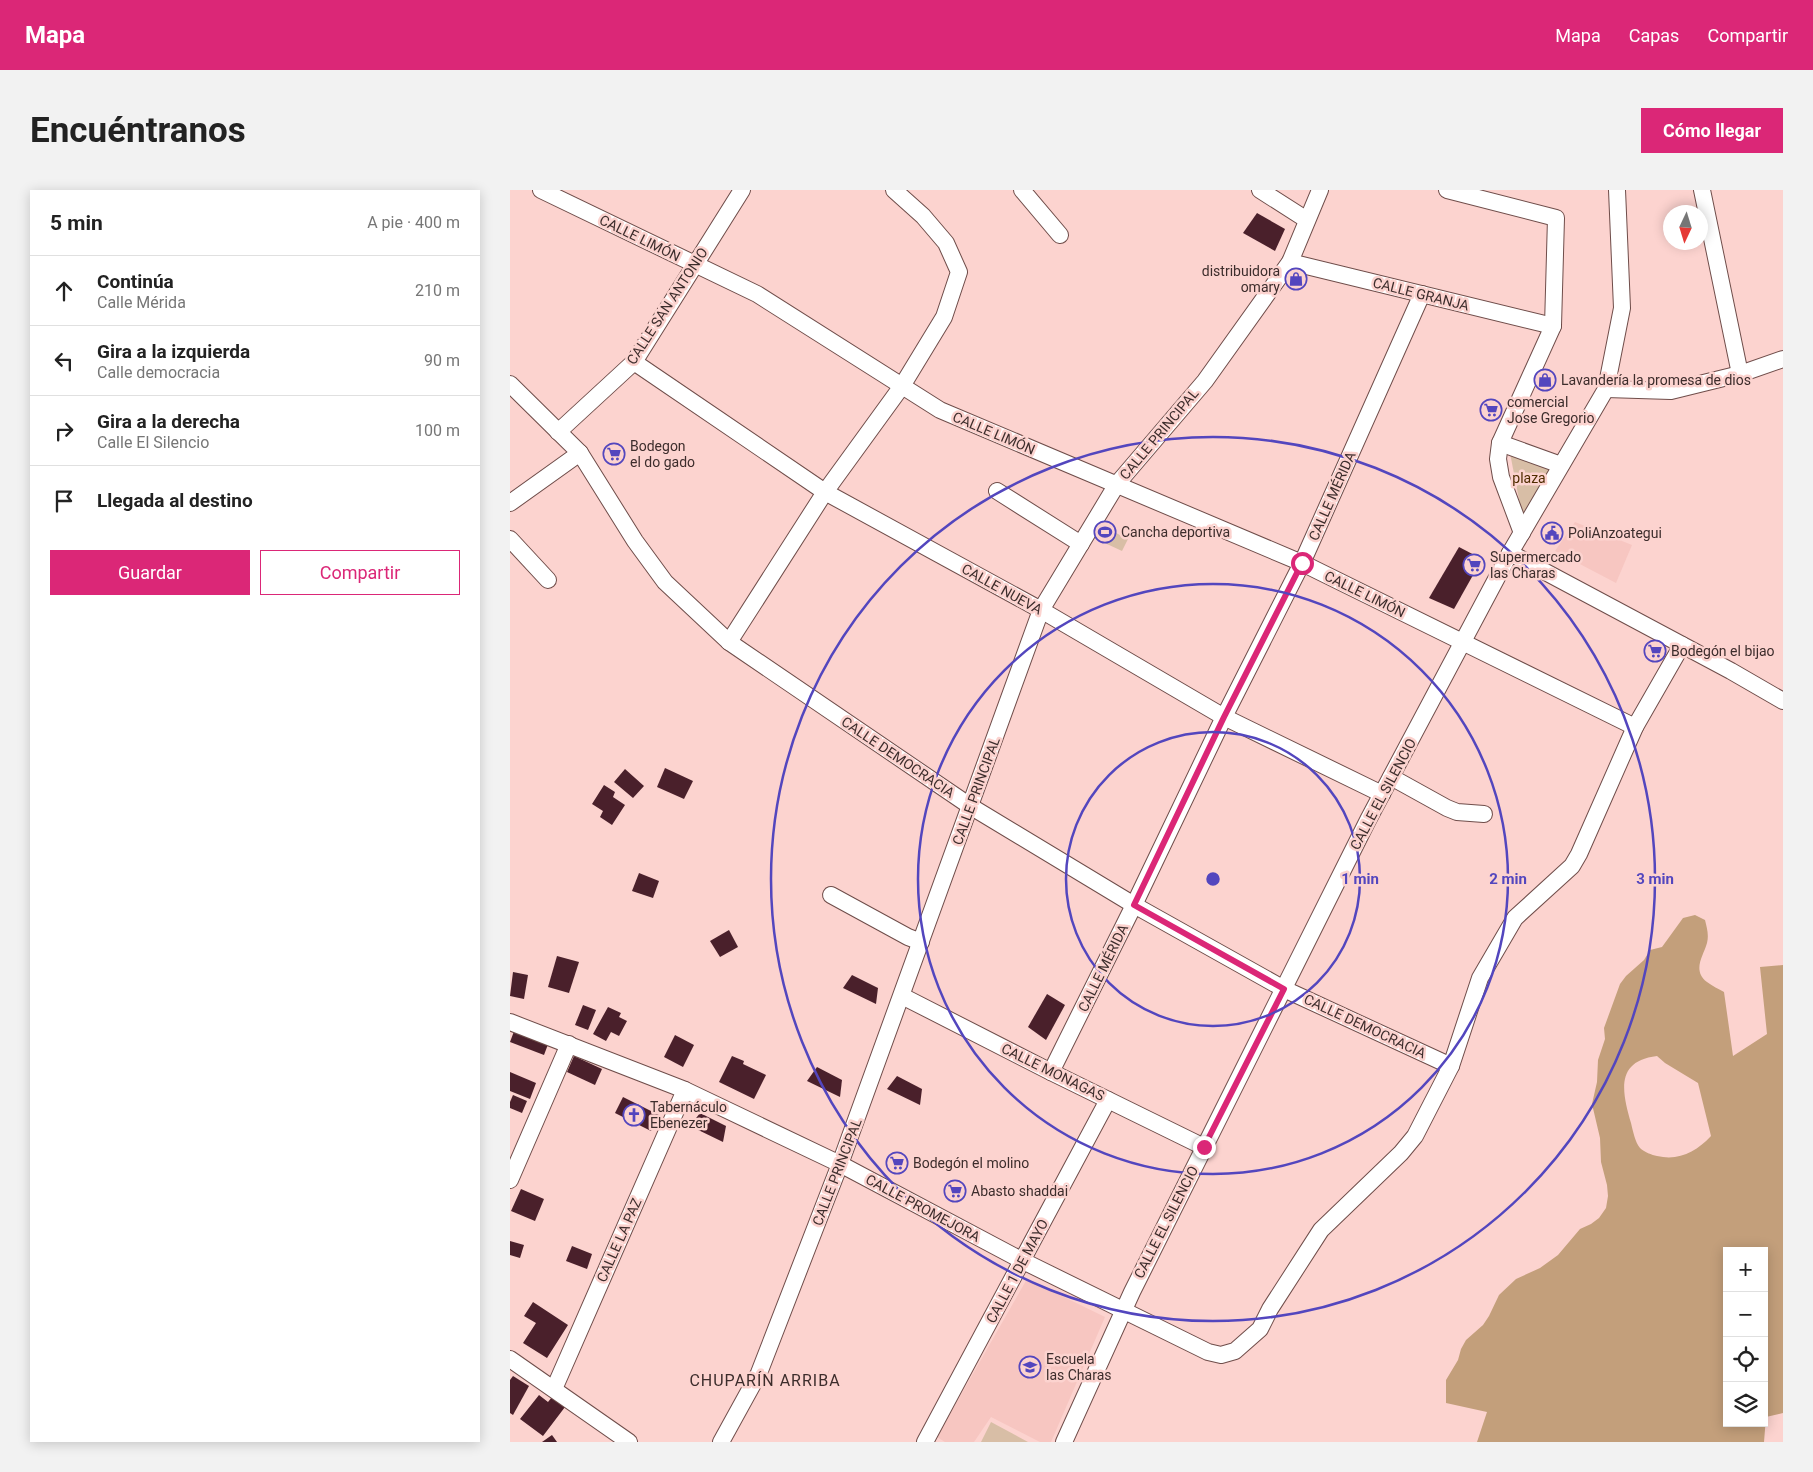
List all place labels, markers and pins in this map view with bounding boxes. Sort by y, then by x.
place label: distribuidora omary [1202,263,1280,295]
shop icon: distribuidora omary [1284,267,1308,291]
shop icon: Lavandería la promesa de dios [1533,368,1557,392]
place label: Lavandería la promesa de dios [1561,372,1751,388]
place label: comercial Jose Gregorio [1507,394,1594,426]
supermarket icon: comercial Jose Gregorio [1479,398,1503,422]
place label: Bodegon el do gado [630,438,695,470]
supermarket icon: Bodegon el do gado [602,442,626,466]
sports icon: Cancha deportiva [1093,520,1117,544]
public building icon: PoliAnzoategui [1540,521,1564,545]
place label: Cancha deportiva [1121,524,1230,540]
place label: PoliAnzoategui [1568,525,1662,541]
place label: Supermercado las Charas [1490,549,1581,581]
supermarket icon: Supermercado las Charas [1462,553,1486,577]
supermarket icon: Bodegón el bijao [1643,639,1667,663]
place label: Bodegón el bijao [1671,643,1775,659]
centre of rings [1204,870,1222,888]
place label: Tabernáculo Ebenezer [650,1099,727,1131]
church icon: Tabernáculo Ebenezer [622,1103,646,1127]
supermarket icon: Bodegón el molino [885,1151,909,1175]
place label: Bodegón el molino [913,1155,1029,1171]
supermarket icon: Abasto shaddai [943,1179,967,1203]
place label: Abasto shaddai [971,1183,1068,1199]
place label: Escuela las Charas [1046,1351,1111,1383]
school or university icon: Escuela las Charas [1018,1355,1042,1379]

